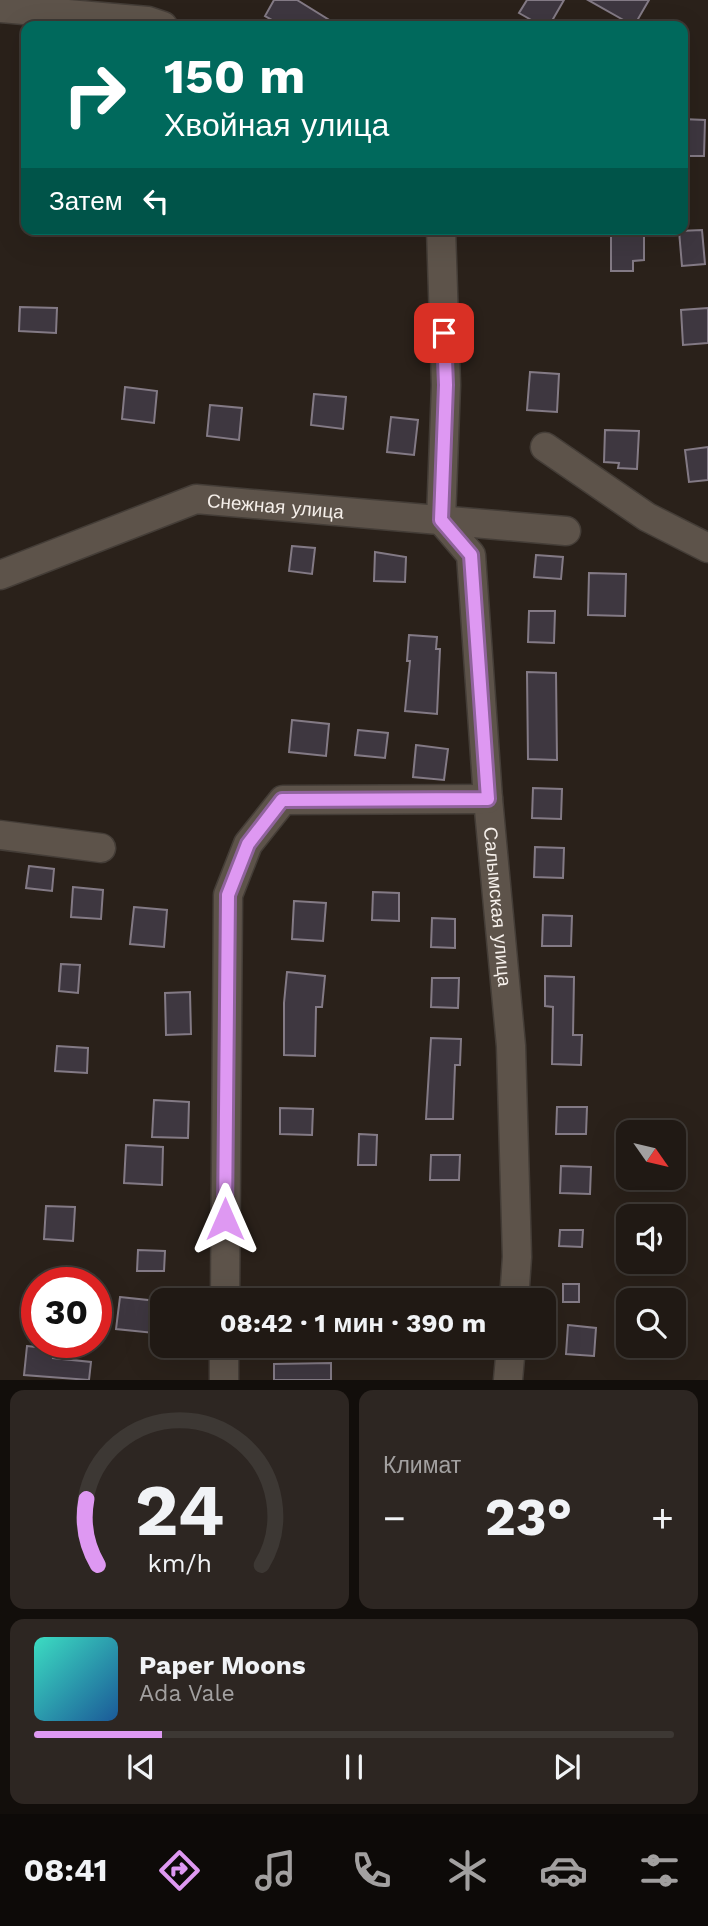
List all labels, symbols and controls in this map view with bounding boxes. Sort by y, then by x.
text: 150 m [164,47,305,105]
icon: right [49,49,140,140]
text: Хвойная улица [164,106,389,144]
icon: left [137,182,175,220]
text: Затем [49,186,123,216]
pin [414,303,474,363]
icon: arrive [425,314,463,352]
street label: Снежная улица [206,489,345,524]
street label: Салымская улица [479,826,516,988]
north arrow [616,1120,686,1190]
map controls [616,1120,686,1358]
position arrow [188,1182,262,1256]
button: sound [616,1204,686,1274]
speed limit sign: 30 [21,1267,112,1358]
button: search [616,1288,686,1358]
text: 08:42 · 1 мин · 390 m [220,1308,486,1338]
text: Климат [383,1452,461,1479]
text: 24 [135,1468,224,1554]
text: 23° [485,1487,572,1548]
text: − [383,1496,406,1540]
text: + [651,1496,674,1540]
text: km/h [147,1549,212,1578]
text: Paper Moons [139,1650,306,1680]
text: Ada Vale [139,1680,235,1707]
icon: previous [122,1748,160,1786]
icon: pause [335,1748,373,1786]
icon: next [548,1748,586,1786]
icon: directions [155,1846,204,1895]
icon: music [251,1846,300,1895]
icon: phone [347,1846,396,1895]
icon: climate [443,1846,492,1895]
icon: car [539,1846,588,1895]
icon: filters [635,1846,684,1895]
text: 08:41 [24,1851,108,1889]

